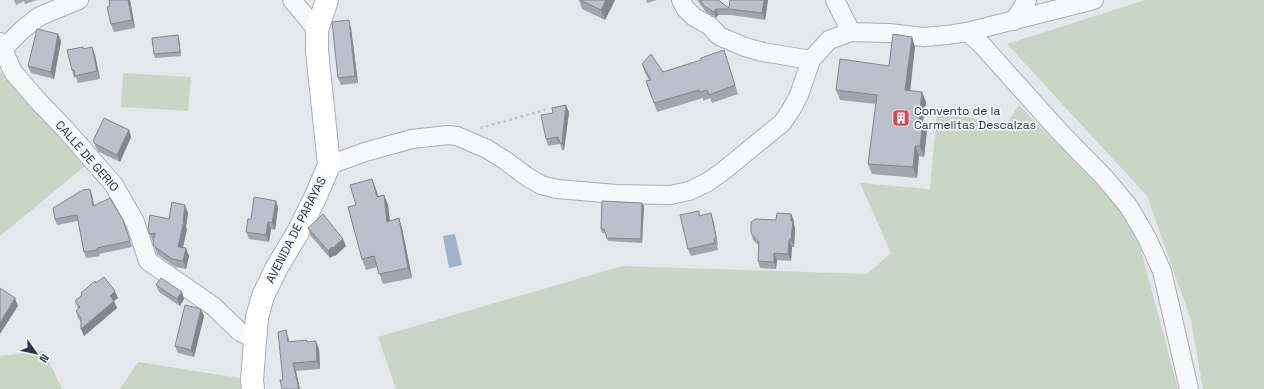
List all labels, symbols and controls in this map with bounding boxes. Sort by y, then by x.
place label: Convento de la Carmelitas Descalzas [914,103,1036,133]
building icon: Convento de la Carmelitas Descalzas [891,108,911,128]
street label: CALLE DE GERIO [52,117,122,195]
street label: AVENIDA DE PARAYAS [262,174,330,286]
north arrow [16,333,56,373]
text: N [37,352,52,365]

